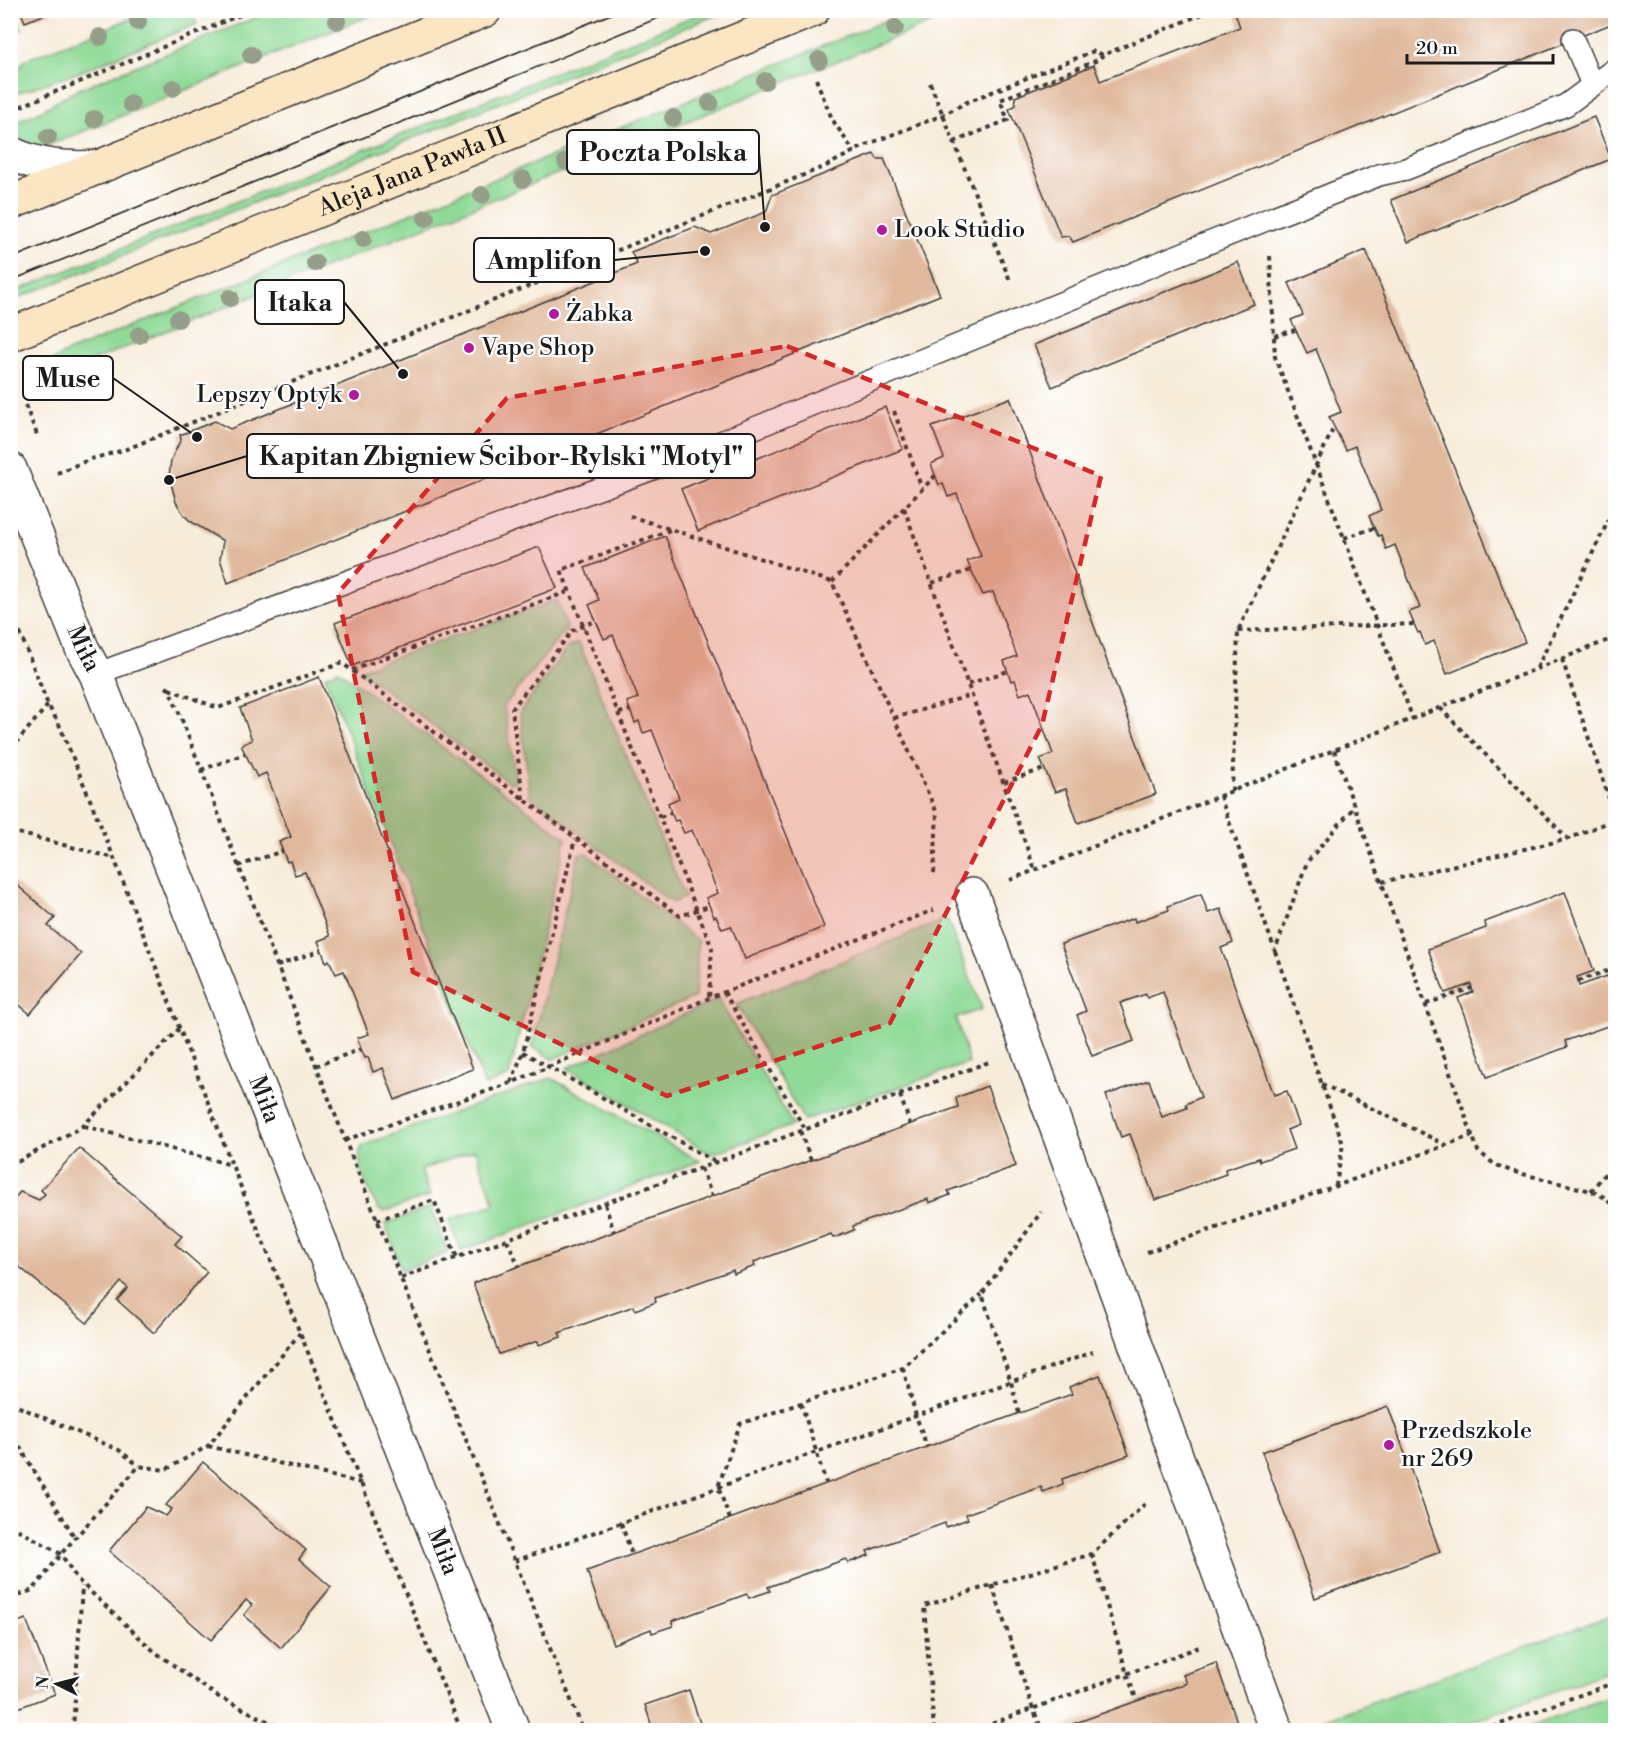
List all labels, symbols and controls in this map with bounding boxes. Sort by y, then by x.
scale bar [1407,27,1552,65]
text: 20 m [1416,37,1458,60]
street label: Aleja Jana Pawła II [313,121,511,224]
callout: Poczta Polska [567,130,759,174]
text: Poczta Polska [579,137,748,169]
place label: Look Studio [894,215,1025,245]
marker: Look Studio [875,223,889,237]
callout: Amplifon [474,238,614,282]
text: Amplifon [485,245,602,277]
callout: Itaka [255,280,344,324]
text: Itaka [268,287,333,319]
place label: Żabka [566,298,634,329]
marker: Żabka [547,307,561,321]
place label: Vape Shop [480,333,595,363]
marker: Vape Shop [462,341,476,355]
callout: Muse [23,356,113,400]
text: Muse [35,363,101,395]
place label: Lepszy Optyk [196,380,343,410]
marker: Lepszy Optyk [347,388,361,402]
callout: Kapitan Zbigniew Ścibor-Rylski "Motyl" [247,434,755,478]
text: Kapitan Zbigniew Ścibor-Rylski "Motyl" [259,439,743,473]
street label: Miła [59,621,108,678]
street label: Miła [241,1072,287,1128]
place label: Przedszkole nr 269 [1401,1416,1532,1474]
marker: Przedszkole nr 269 [1382,1438,1396,1452]
street label: Miła [420,1524,466,1580]
north arrow [27,1654,87,1714]
text: N [32,1675,54,1690]

